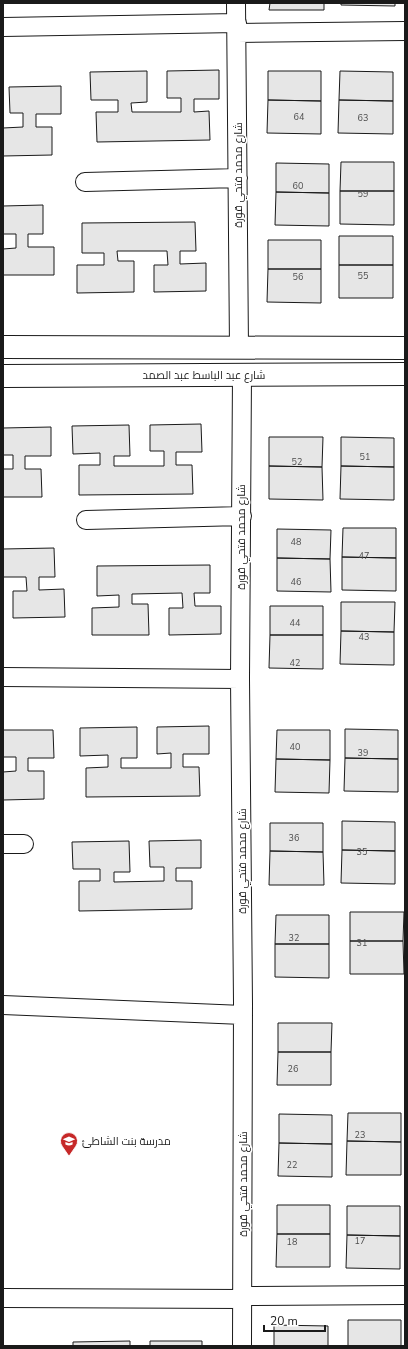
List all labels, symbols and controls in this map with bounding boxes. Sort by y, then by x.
house number: 64 [294,111,305,123]
house number: 63 [358,112,368,124]
street label: شارع محمد فتحي قورة [231,122,247,228]
house number: 60 [293,180,303,192]
house number: 59 [358,188,368,200]
house number: 55 [358,270,368,282]
house number: 56 [293,271,303,283]
street label: شارع عبد الباسط عبد الصمد [143,368,265,383]
house number: 51 [360,451,370,463]
house number: 52 [292,456,302,468]
street label: شارع محمد فتحي قورة [234,484,250,590]
house number: 48 [291,536,301,548]
house number: 47 [359,550,369,562]
house number: 46 [291,576,301,588]
house number: 44 [290,617,301,629]
house number: 43 [359,631,369,643]
house number: 42 [290,657,300,669]
house number: 40 [290,741,300,753]
house number: 39 [358,747,368,759]
street label: شارع محمد فتحي قورة [235,808,251,914]
house number: 36 [289,832,299,844]
house number: 35 [357,846,367,858]
house number: 32 [289,932,299,944]
house number: 31 [357,937,367,949]
house number: 26 [288,1063,298,1075]
house number: 23 [355,1129,365,1141]
school or university icon: مدرسة بنت الشاطئ [59,1131,79,1156]
street label: شارع محمد فتحي قورة [236,1131,252,1237]
place label: مدرسة بنت الشاطئ [82,1134,171,1149]
house number: 22 [287,1159,297,1171]
house number: 17 [355,1235,365,1247]
house number: 18 [287,1236,297,1248]
scale bar [264,1307,325,1333]
text: 20 m [270,1313,298,1329]

